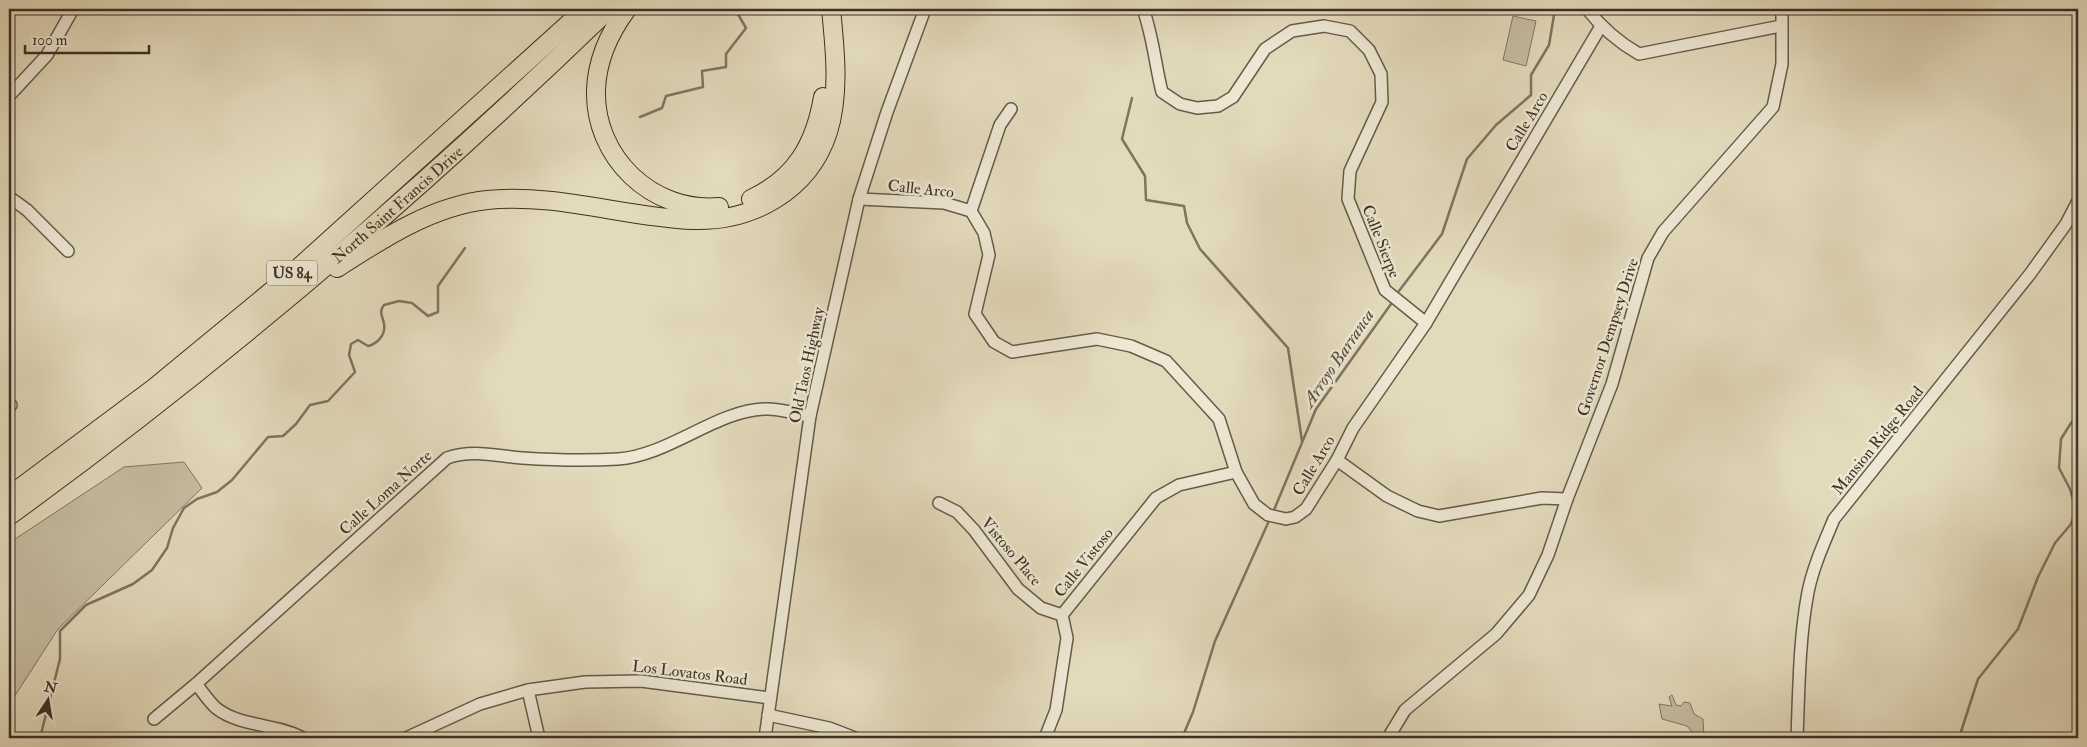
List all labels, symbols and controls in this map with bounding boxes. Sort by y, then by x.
scale bar [25,22,149,54]
text: 100 m [32,31,68,50]
street label: Calle Arco [1501,88,1553,155]
street label: North Saint Francis Drive [328,142,467,268]
street label: Calle Arco [887,176,955,202]
street label: Calle Sierpe [1356,202,1405,281]
street label: Governor Dempsey Drive [1573,255,1644,419]
road number: US 84 [267,260,317,286]
street label: Old Taos Highway [785,304,829,425]
water label: Arroyo Barranca [1296,305,1380,413]
street label: Mansion Ridge Road [1828,382,1928,499]
street label: Calle Arco [1288,432,1340,499]
street label: Calle Loma Norte [335,446,436,540]
street label: Vistoso Place [977,513,1046,590]
street label: Calle Vistoso [1050,524,1118,601]
street label: Los Lovatos Road [631,656,749,690]
north arrow [22,674,72,724]
text: N [42,678,59,697]

